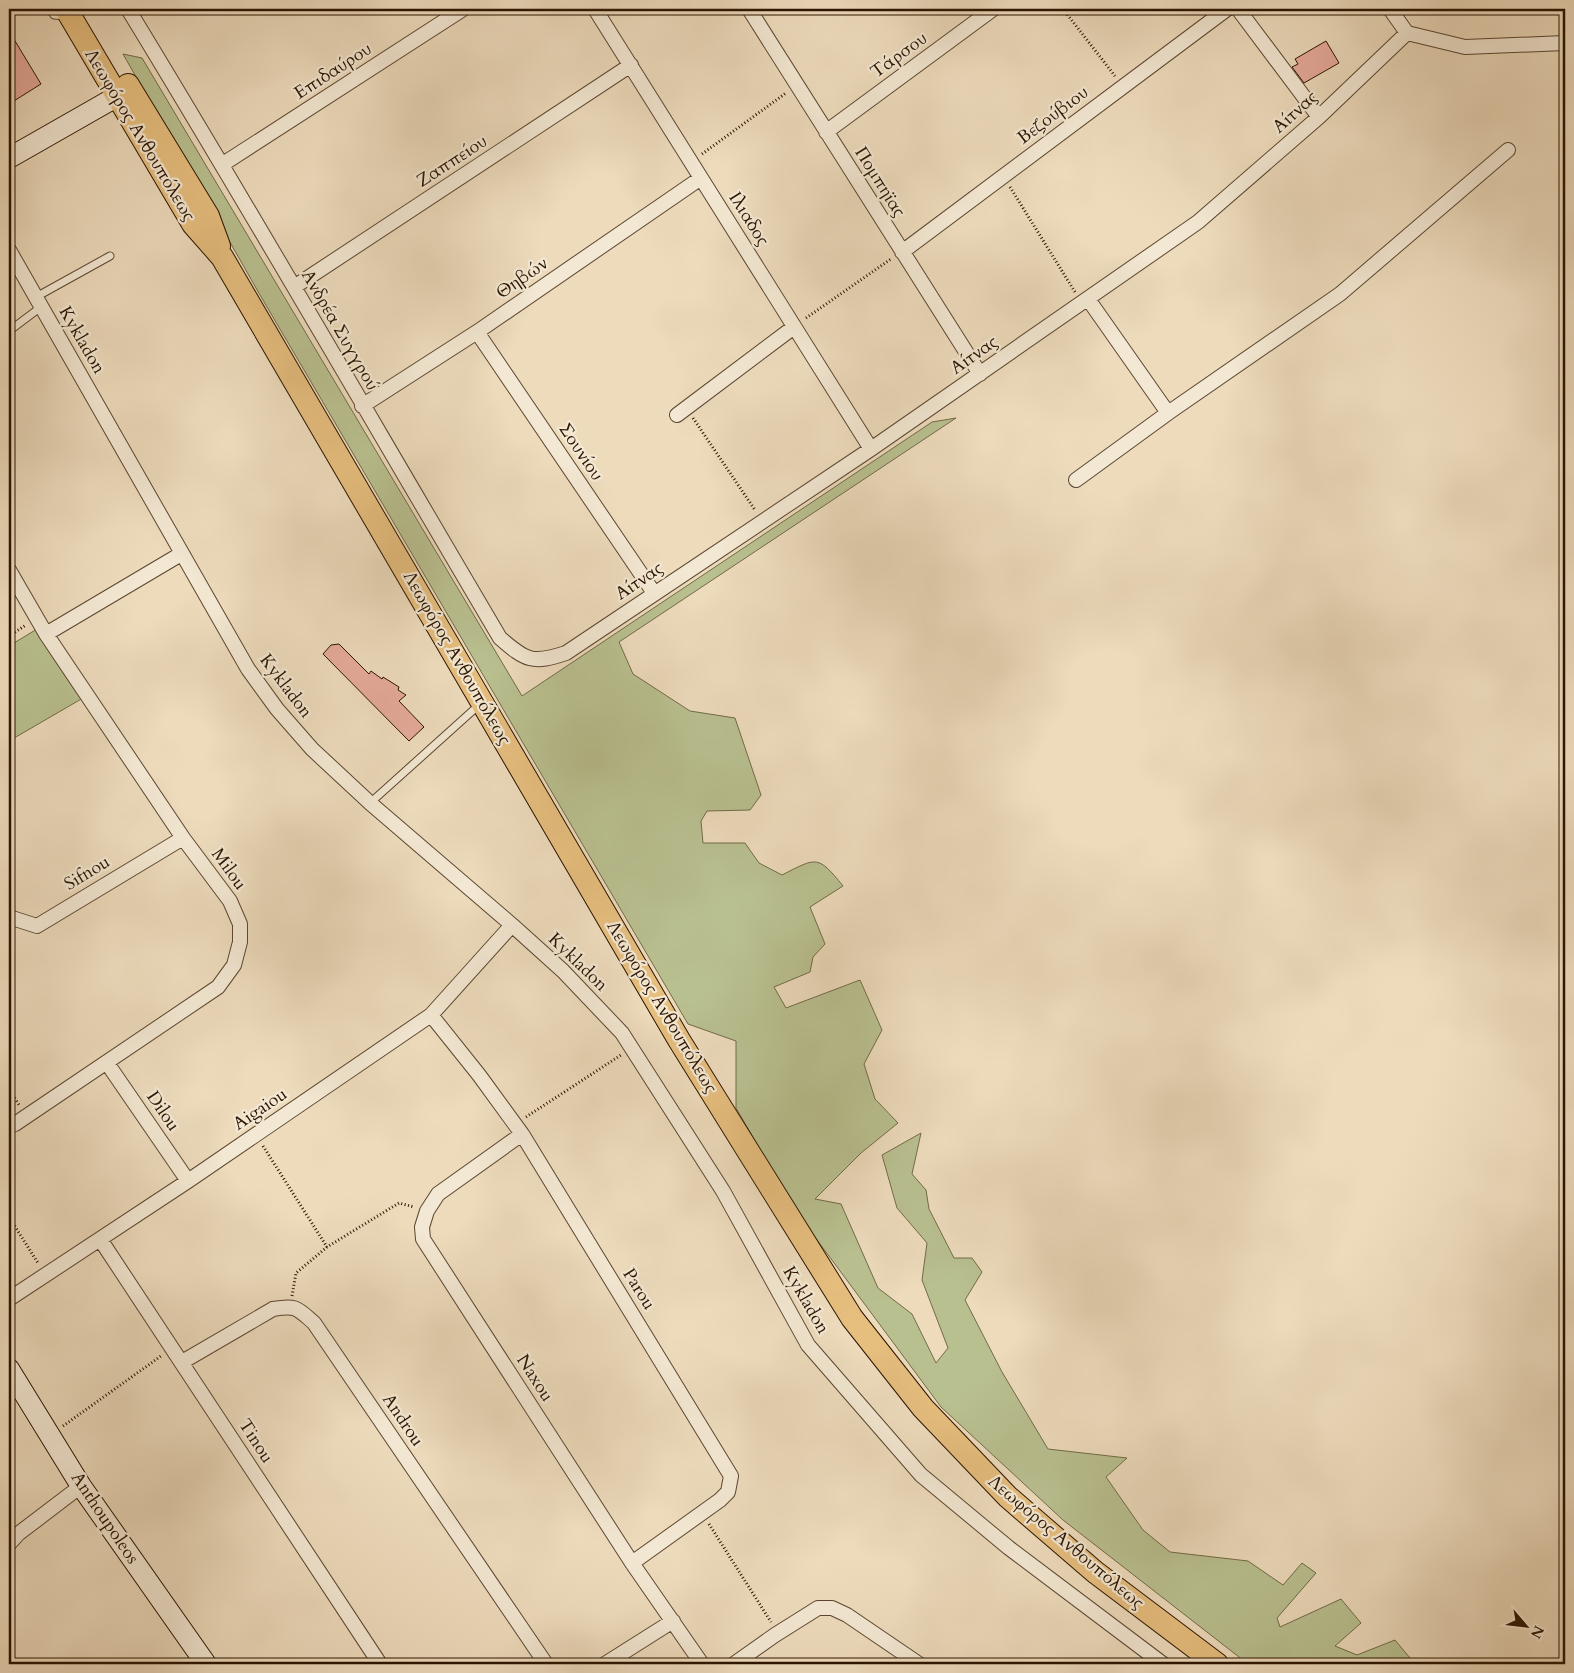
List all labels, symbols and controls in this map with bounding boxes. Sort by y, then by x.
street label: Τάρσου [865,26,933,84]
street label: Επιδαύρου [289,37,377,105]
street label: Λεωφόρος Ανθουπόλεως [78,44,202,226]
street label: Βεζούβιου [1012,80,1094,150]
street label: Αίτνας [1267,85,1323,139]
street label: Ζαππείου [412,129,492,193]
street label: Πομπηϊας [848,142,912,222]
street label: Ιλιαδος [723,187,775,251]
street label: Θηβών [491,251,553,305]
street label: Ανδρέα Συγγρού [295,265,385,395]
street label: Kykladon [53,302,112,379]
street label: Αίτνας [945,329,1003,380]
street label: Σουνίου [553,418,609,486]
street label: Αίτνας [610,556,668,606]
street label: Λεωφόρος Ανθουπόλεως [397,566,517,750]
street label: Kykladon [254,649,319,724]
street label: Milou [205,843,253,895]
street label: Sifnou [59,850,115,896]
street label: Λεωφόρος Ανθουπόλεως [600,916,724,1098]
street label: Kykladon [543,927,614,997]
street label: Aigaiou [228,1082,292,1136]
street label: Dilou [140,1086,186,1136]
street label: Kykladon [777,1262,836,1339]
street label: Parou [617,1263,661,1315]
street label: Naxou [510,1350,560,1407]
street label: Androu [376,1389,430,1451]
street label: Tinou [232,1414,280,1468]
street label: Anthoupoleos [65,1467,145,1569]
street label: Λεωφόρος Ανθουπόλεως [982,1469,1150,1615]
north arrow [1502,1600,1552,1650]
text: N [1526,1622,1548,1642]

